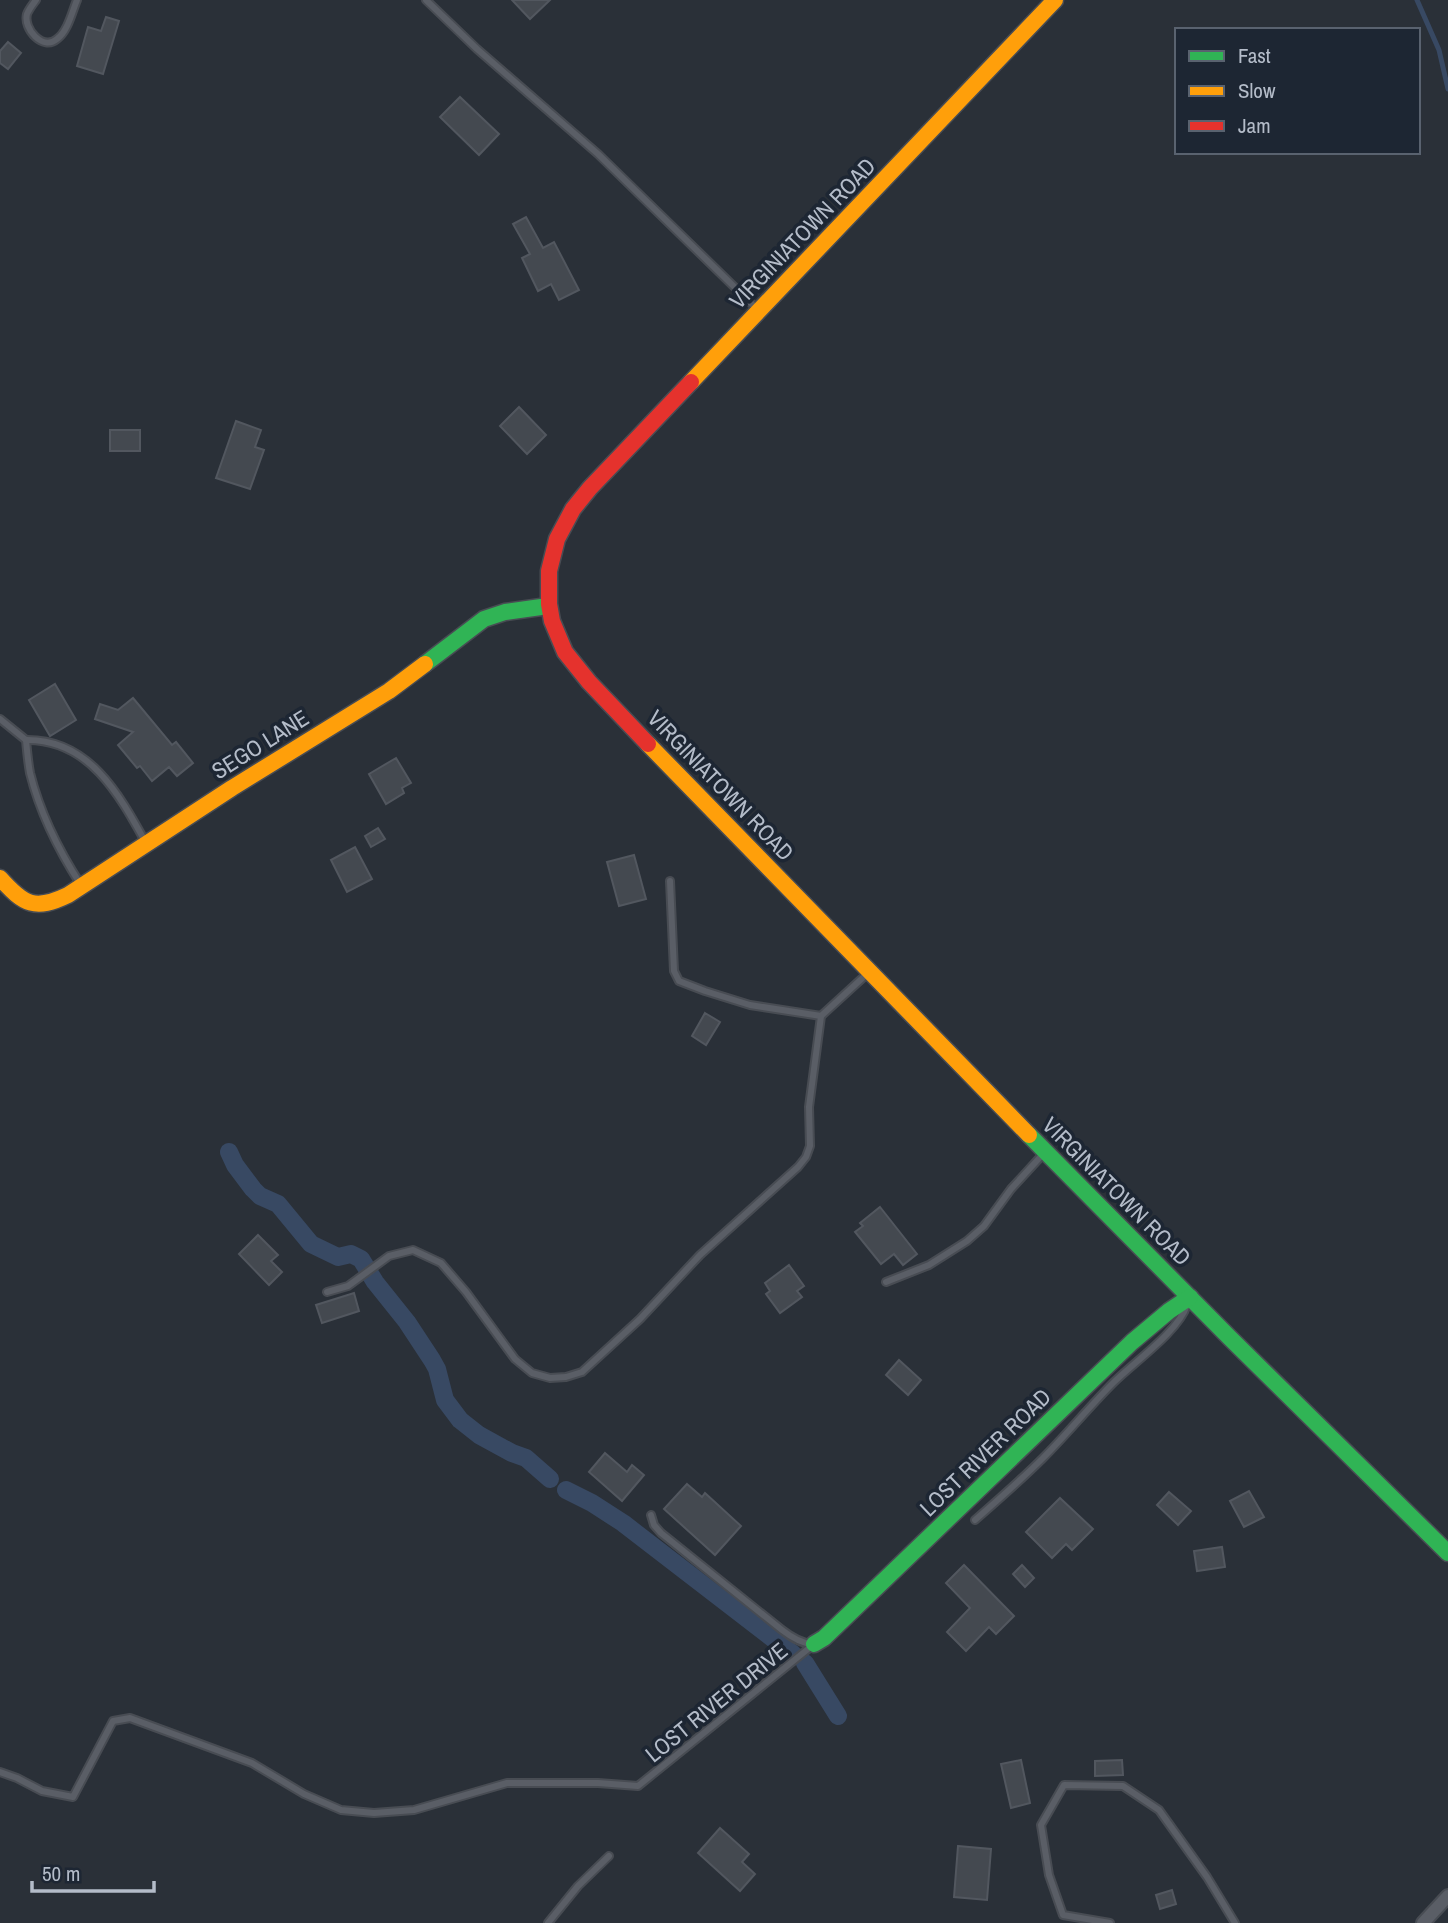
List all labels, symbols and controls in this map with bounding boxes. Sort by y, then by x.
legend [1175,28,1420,154]
text: Fast [1238,41,1271,70]
text: Slow [1238,76,1276,105]
text: Jam [1238,111,1271,140]
street label: VIRGINIATOWN ROAD [722,151,882,315]
street label: SEGO LANE [206,702,314,786]
street label: VIRGINIATOWN ROAD [641,703,801,867]
street label: VIRGINIATOWN ROAD [1036,1110,1198,1272]
street label: LOST RIVER ROAD [913,1381,1057,1523]
street label: LOST RIVER DRIVE [638,1635,794,1769]
scale bar [32,1850,154,1894]
text: 50 m [42,1859,80,1888]

